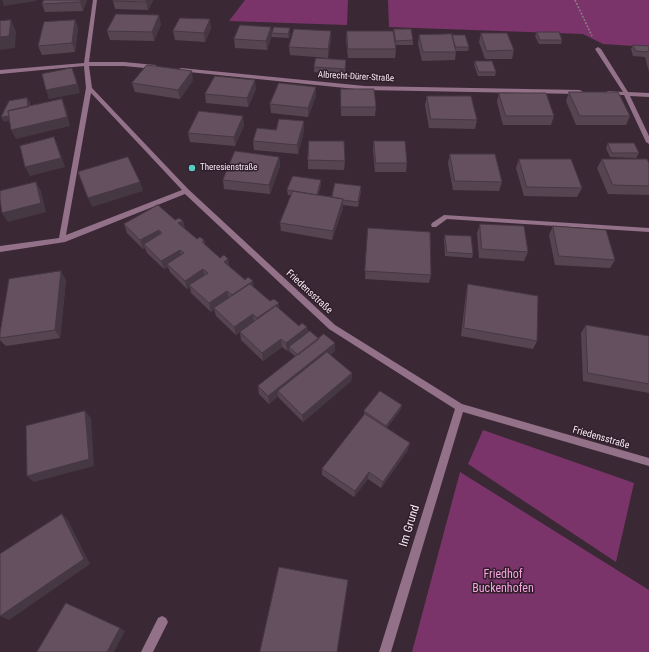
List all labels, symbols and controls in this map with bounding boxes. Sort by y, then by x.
street label: Albrecht-Dürer-Straße [318,70,394,84]
marker: Theresienstraße [187,163,197,173]
place label: Theresienstraße [200,163,257,173]
street label: Friedensstraße [283,268,335,316]
street label: Friedensstraße [571,424,631,452]
street label: Im Grund [397,503,423,549]
park label: Friedhof Buckenhofen [472,568,534,596]

